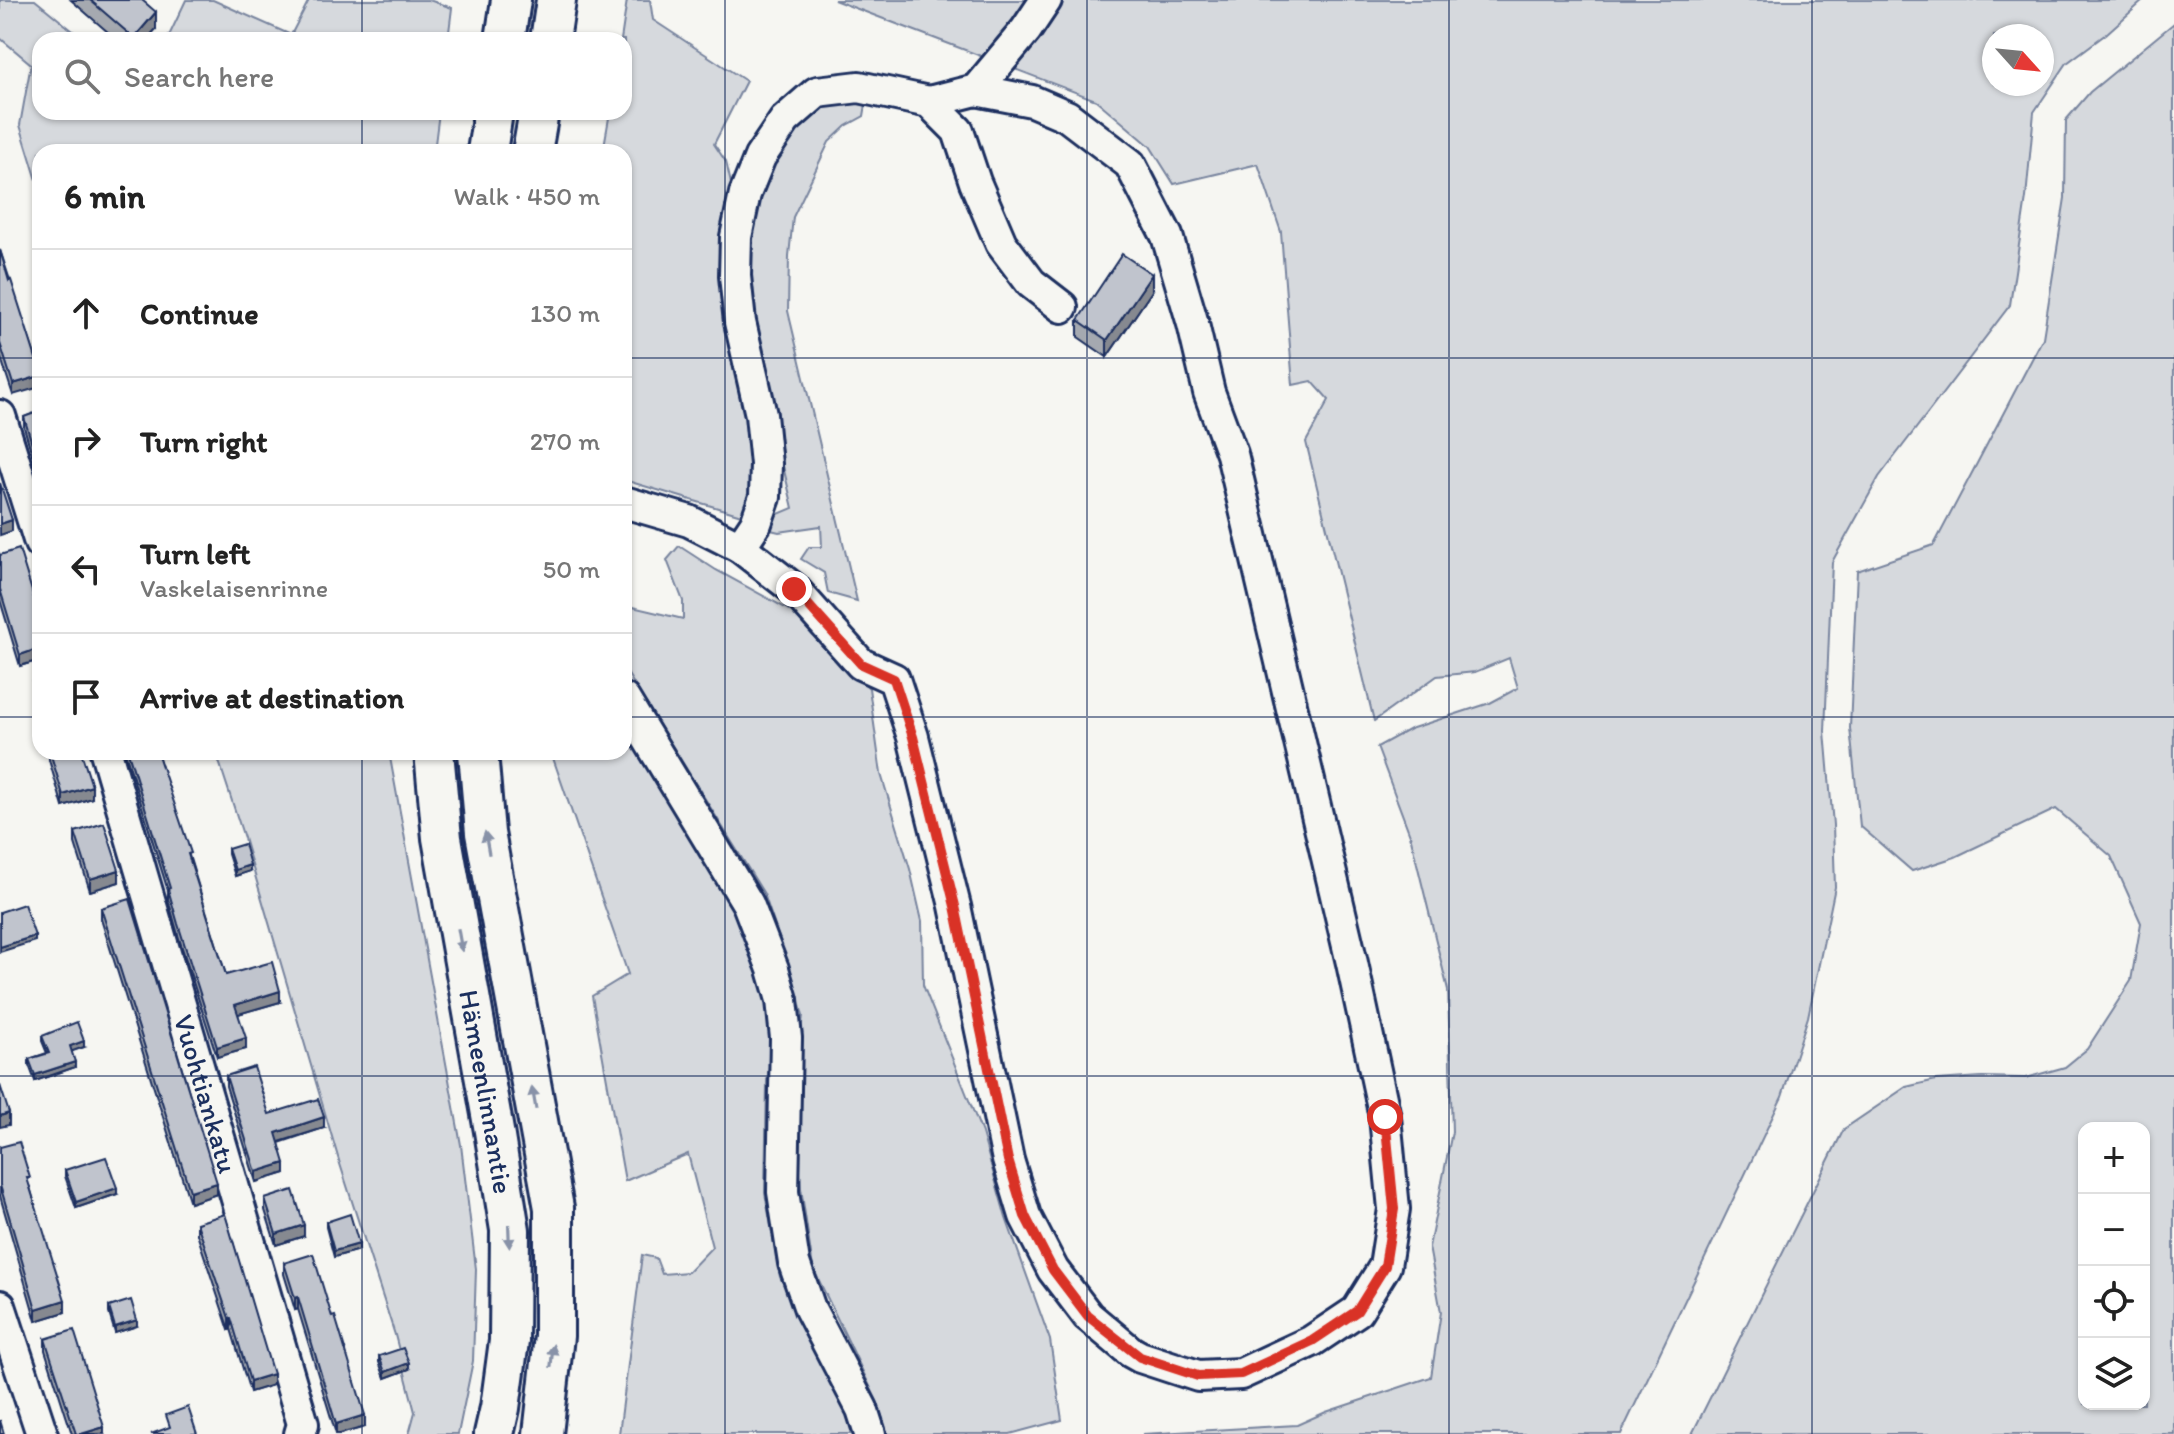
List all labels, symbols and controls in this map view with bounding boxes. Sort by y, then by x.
north arrow [1982,24,2054,96]
search box [32,32,632,120]
icon: search [60,54,104,98]
text: Search here [124,58,274,95]
text: 6 min [64,176,145,217]
text: Walk · 450 m [454,180,600,212]
icon: ahead [64,291,108,335]
text: Continue [140,295,259,332]
text: 130 m [530,297,600,329]
icon: right [64,419,108,463]
text: Turn right [140,423,268,460]
text: 270 m [530,425,600,457]
text: Turn left [140,535,251,572]
icon: left [64,547,108,591]
text: 50 m [543,553,600,585]
route end [776,571,812,607]
text: Vaskelaisenrinne [140,572,328,604]
icon: arrive [64,675,108,719]
text: Arrive at destination [140,679,404,716]
one-way arrow [481,830,493,855]
one-way arrow [454,928,467,953]
street label: Hämeenlinnantie [452,987,521,1196]
street label: Vuohtiankatu [167,1010,246,1177]
one-way arrow [528,1086,540,1111]
route start [1367,1099,1403,1135]
map controls [2078,1122,2150,1410]
button: + [2078,1122,2150,1194]
button: − [2078,1194,2150,1266]
one-way arrow [503,1224,516,1249]
button: locate [2078,1266,2150,1338]
button: layers [2078,1338,2150,1410]
one-way arrow [546,1344,559,1369]

